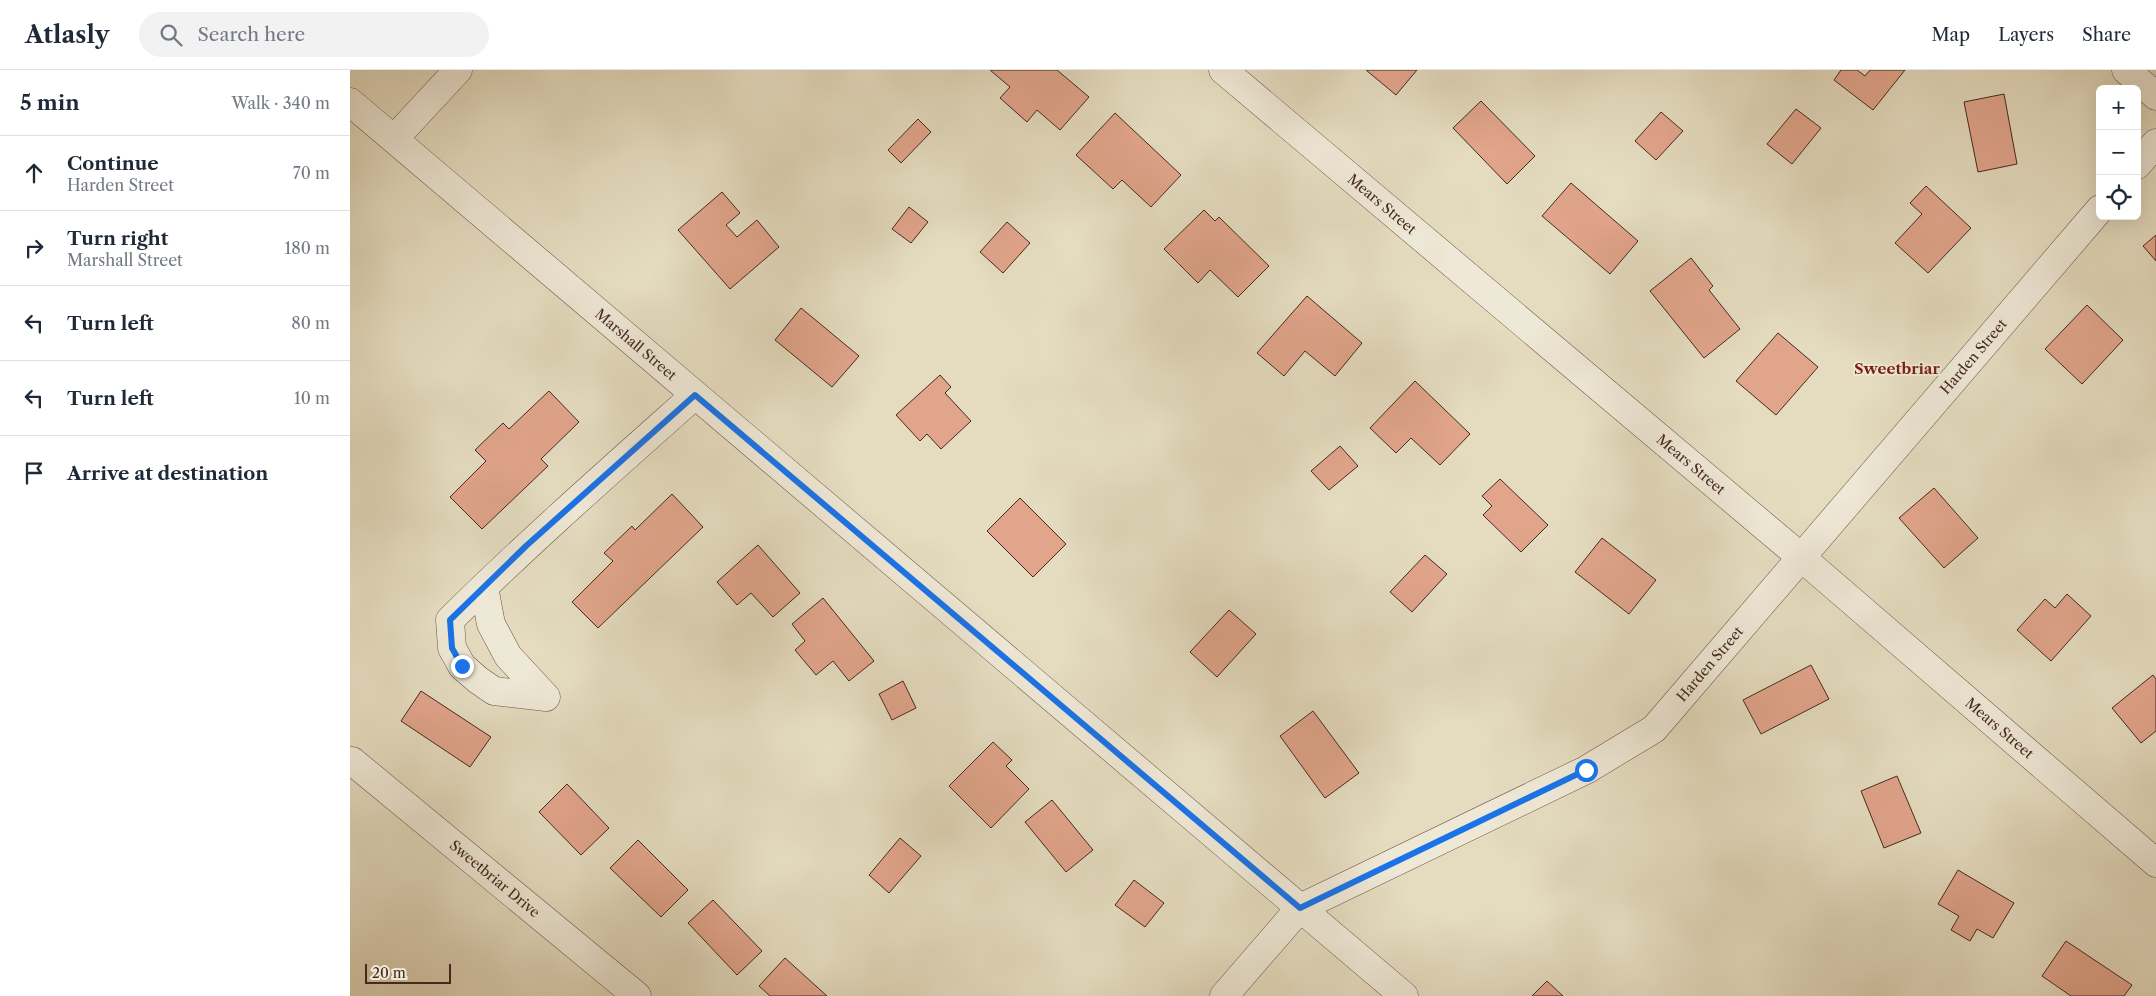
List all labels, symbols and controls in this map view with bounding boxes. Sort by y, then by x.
search box [139,12,489,57]
text: Atlasly [25,20,109,49]
icon: search [157,21,185,49]
text: Search here [197,23,305,46]
text: Map [1932,24,1970,46]
text: Layers [1998,24,2054,46]
text: Share [2082,24,2131,46]
map controls [2096,85,2141,220]
button: + [2096,85,2141,130]
text: 5 min [20,90,80,115]
text: Walk · 340 m [231,93,330,113]
button: − [2096,130,2141,175]
text: Continue [67,152,159,175]
icon: ahead [20,159,48,187]
text: 70 m [293,163,330,183]
street label: Mears Street [1344,170,1420,238]
text: Harden Street [67,175,174,195]
button: locate [2096,175,2141,220]
text: Turn right [67,227,168,250]
icon: right [20,234,48,262]
text: 180 m [284,238,330,258]
text: Marshall Street [67,250,183,270]
street label: Marshall Street [592,305,680,384]
icon: left [20,309,48,337]
text: Turn left [67,312,154,335]
text: 80 m [291,313,330,333]
street label: Harden Street [1936,315,2011,398]
district label: Sweetbriar [1854,359,1941,378]
icon: left [20,384,48,412]
text: Turn left [67,387,154,410]
text: 10 m [294,388,330,408]
street label: Mears Street [1653,430,1729,499]
icon: arrive [20,459,48,487]
text: Arrive at destination [67,462,268,485]
street label: Harden Street [1673,622,1747,705]
route end [451,655,474,678]
street label: Mears Street [1962,694,2037,763]
route start [1575,759,1598,782]
street label: Sweetbriar Drive [446,836,544,921]
scale bar [365,961,451,984]
text: 20 m [372,964,406,982]

